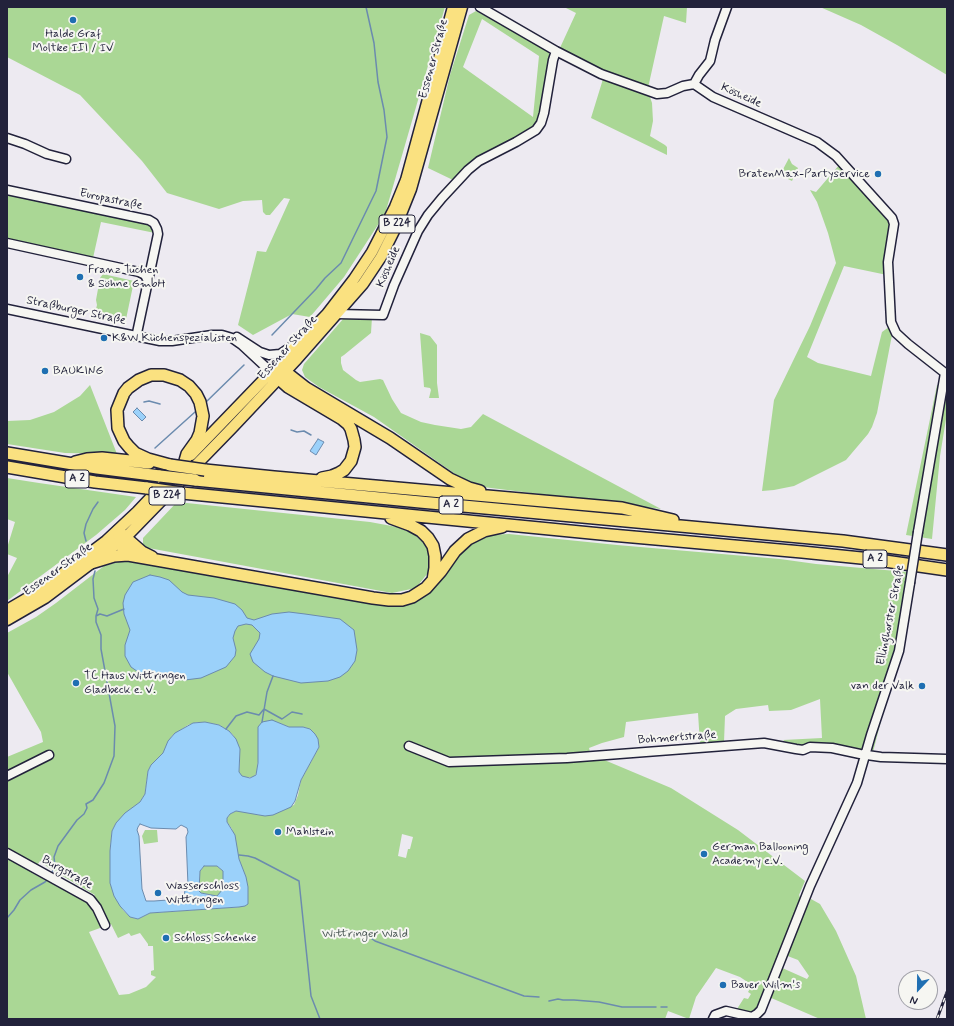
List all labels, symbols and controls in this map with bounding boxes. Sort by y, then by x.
marker: Halde Graf Moltke III / IV [68,15,78,25]
street label: Essener Straße [416,18,452,100]
place label: Halde Graf Moltke III / IV [32,27,114,55]
street label: Kösheide [718,81,764,111]
place label: BratenMax-Partyservice [739,167,870,181]
marker: BratenMax-Partyservice [873,169,883,179]
street label: Europastraße [78,186,144,214]
road number: B 224 [379,215,415,233]
street label: Kösheide [374,244,404,290]
place label: Franz Tuchen & Söhne GmbH [88,263,165,291]
marker: Franz Tuchen & Söhne GmbH [75,272,85,282]
street label: Straßburger Straße [25,293,127,329]
street label: Essener Straße [255,313,321,383]
place label: K&W Küchenspezialisten [112,331,237,345]
marker: K&W Küchenspezialisten [99,333,109,343]
place label: BAUKING [53,364,103,378]
marker: BAUKING [40,366,50,376]
road number: A 2 [65,470,89,488]
road number: B 224 [149,487,185,505]
road number: A 2 [439,496,463,514]
street label: Essener Straße [21,540,95,600]
road number: A 2 [863,550,887,568]
street label: Ellinghorster Straße [874,564,908,666]
place label: TC Haus Wittringen Gladbeck e. V. [84,669,186,697]
marker: TC Haus Wittringen Gladbeck e. V. [71,678,81,688]
place label: van der Valk [850,679,914,693]
marker: van der Valk [917,681,927,691]
street label: Bohmertstraße [637,728,717,748]
place label: Mahlstein [286,825,334,839]
marker: Mahlstein [273,827,283,837]
place label: German Ballooning Academy e.V. [712,840,809,868]
marker: German Ballooning Academy e.V. [699,849,709,859]
street label: Burgstraße [39,853,95,893]
place label: Wasserschloss Wittringen [166,879,239,907]
marker: Wasserschloss Wittringen [153,888,163,898]
park label: Wittringer Wald [322,927,408,941]
place label: Schloss Schenke [174,931,256,945]
marker: Schloss Schenke [161,933,171,943]
north arrow [898,970,938,1010]
place label: Bauer Wilm's [731,978,800,992]
marker: Bauer Wilm's [718,980,728,990]
text: N [908,992,920,1008]

